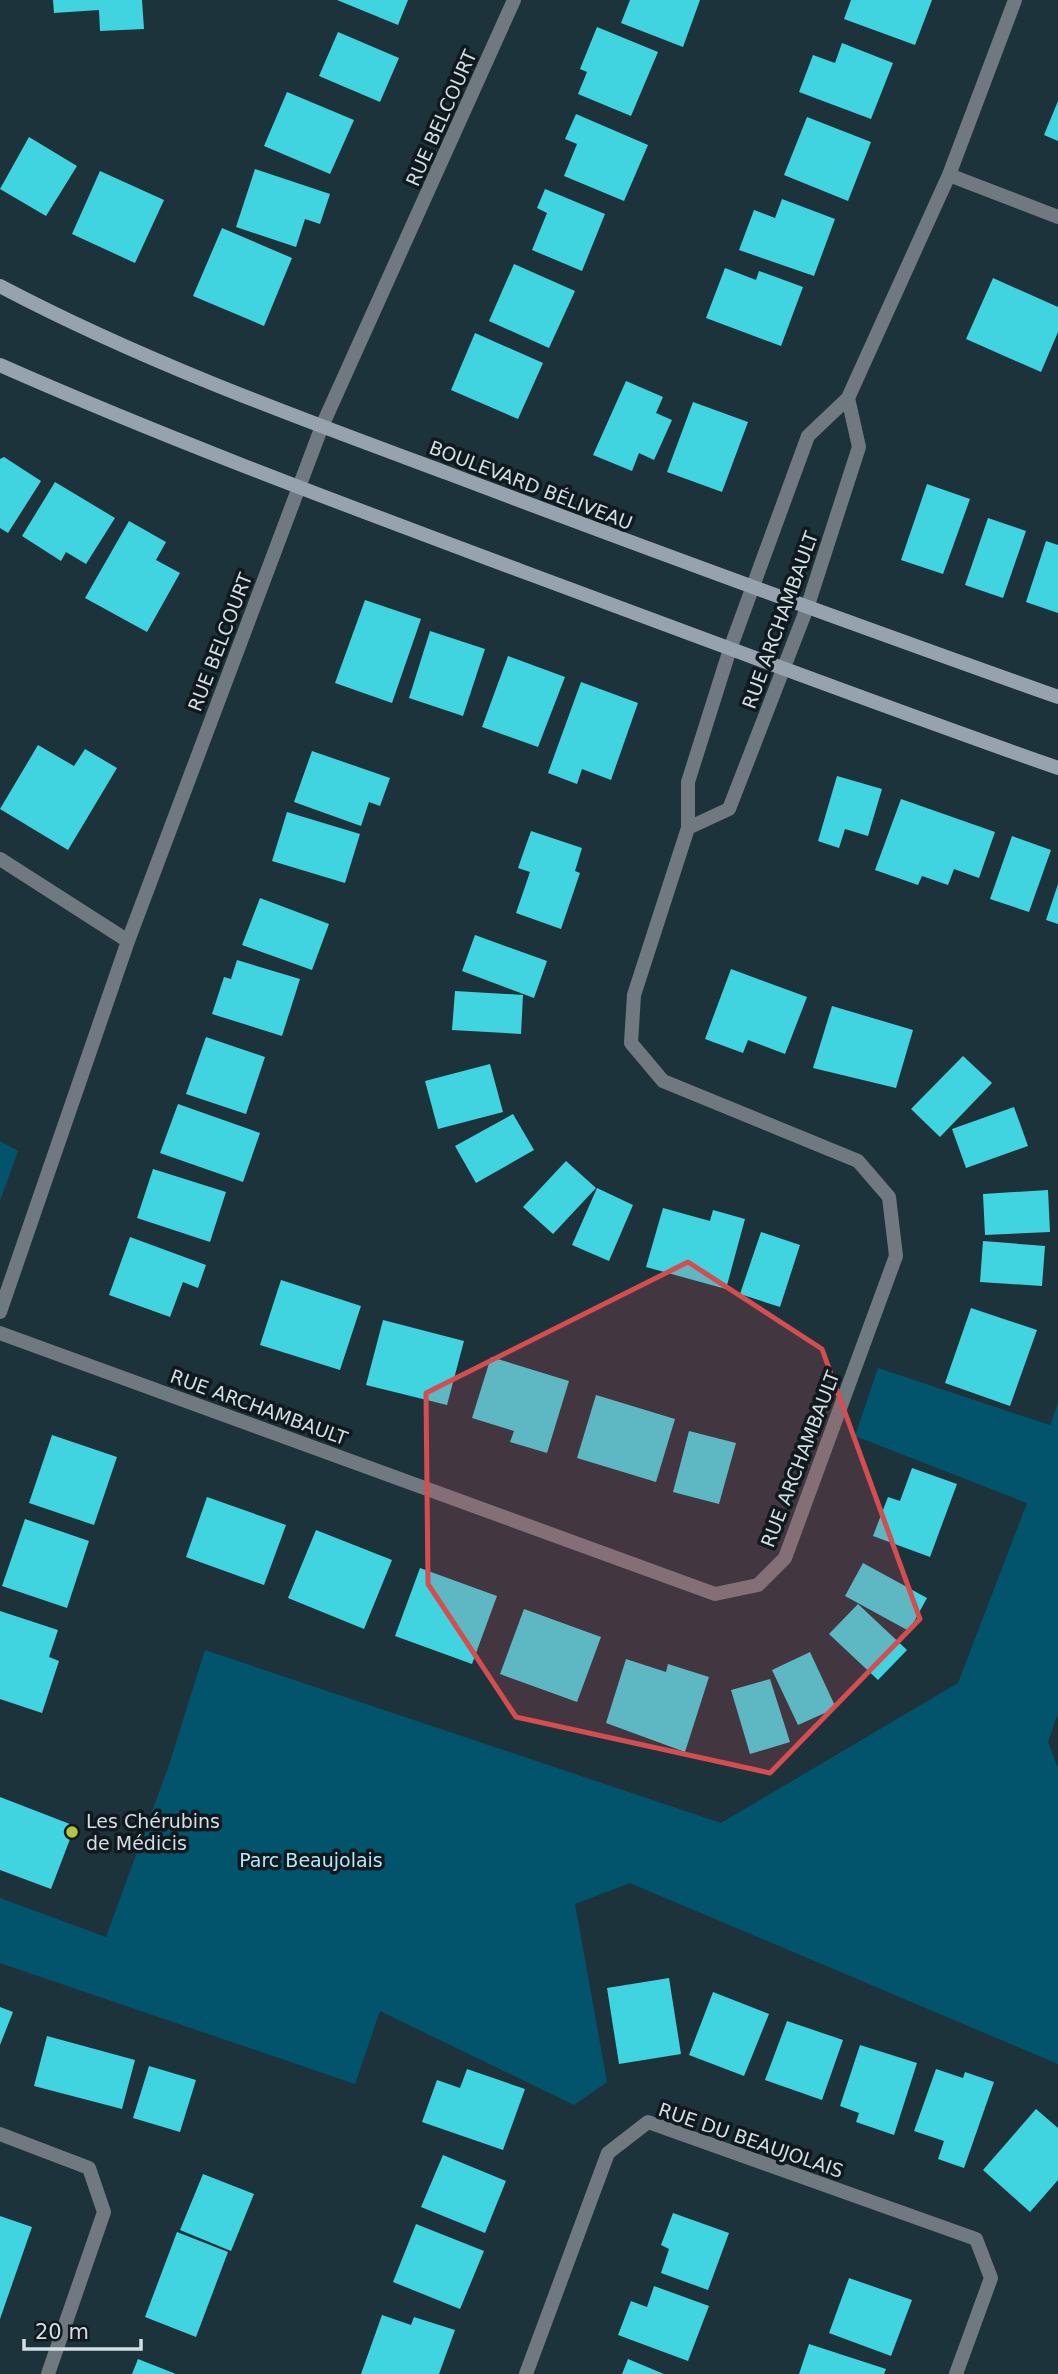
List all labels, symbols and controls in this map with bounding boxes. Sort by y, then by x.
street label: RUE BELCOURT [401,46,481,189]
street label: BOULEVARD BÉLIVEAU [426,436,636,534]
street label: RUE ARCHAMBAULT [738,528,822,712]
street label: RUE BELCOURT [184,569,257,714]
street label: RUE ARCHAMBAULT [167,1365,351,1449]
street label: RUE ARCHAMBAULT [756,1367,844,1550]
place label: Les Chérubins de Médicis [86,1810,220,1854]
marker: Les Chérubins de Médicis [64,1824,80,1840]
park label: Parc Beaujolais [239,1849,383,1871]
street label: RUE DU BEAUJOLAIS [656,2098,846,2182]
scale bar [24,2308,142,2352]
text: 20 m [35,2320,89,2344]

